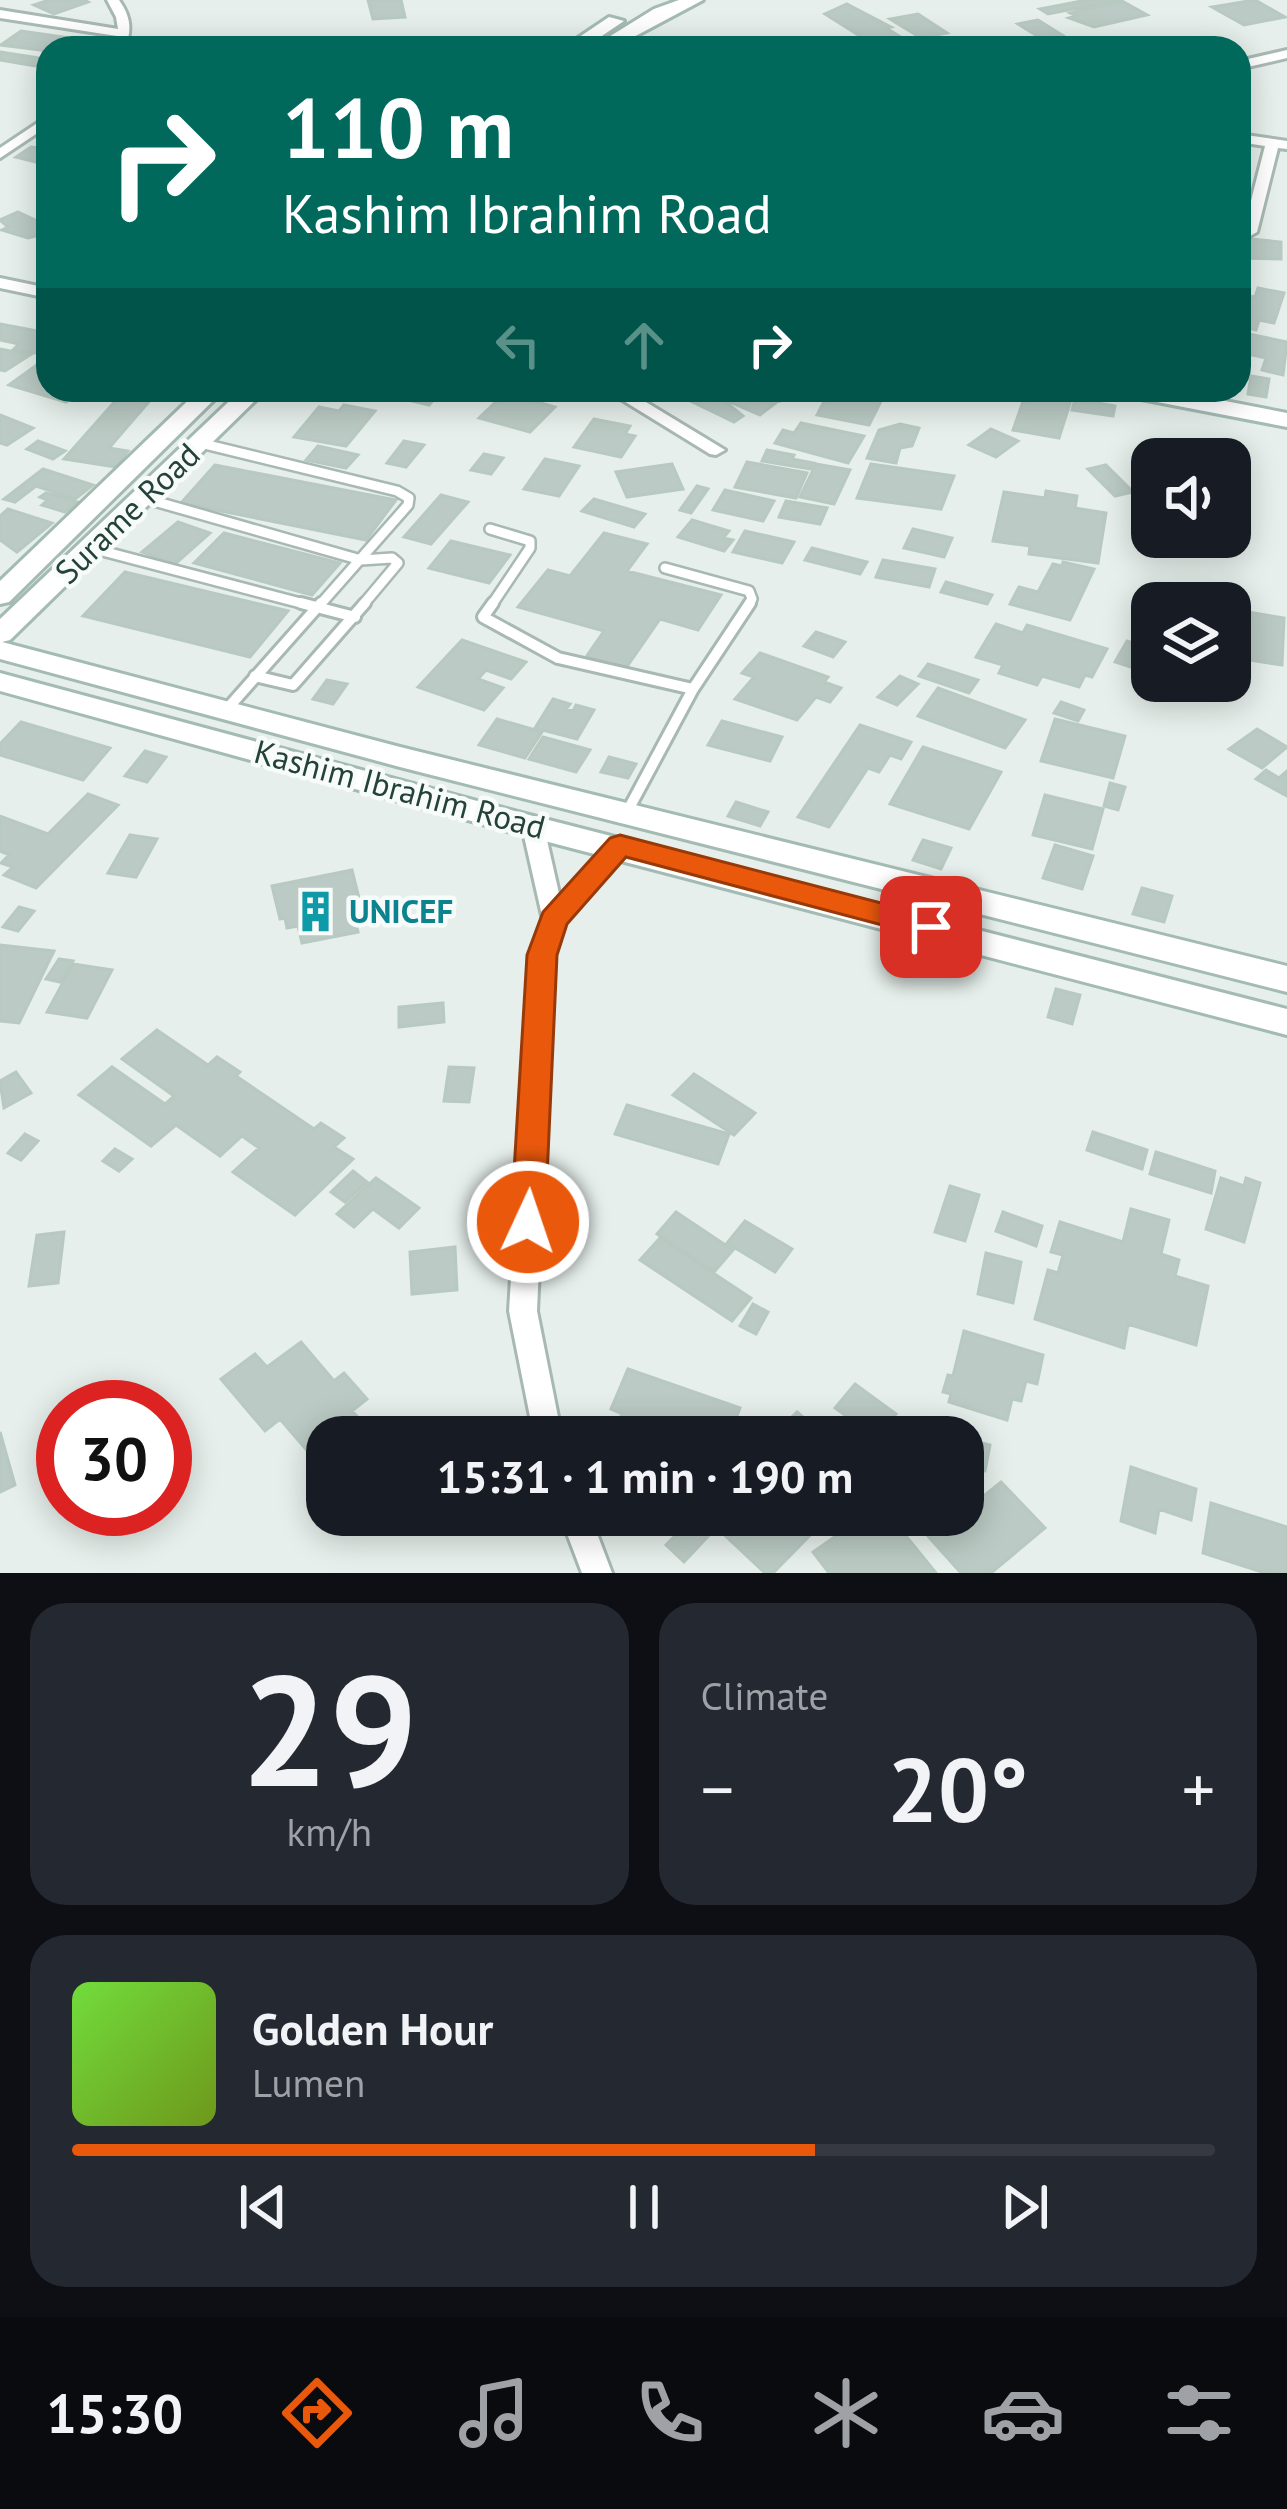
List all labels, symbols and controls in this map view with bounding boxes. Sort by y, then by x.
text: 110 m [282,72,514,181]
icon: right [84,84,240,240]
text: Kashim Ibrahim Road [282,178,772,248]
icon: left [485,312,551,378]
icon: ahead [611,312,677,378]
icon: right [737,312,803,378]
street label: Surame Road [45,433,208,592]
map controls [1131,438,1251,702]
button: sound [1131,438,1251,558]
button: layers [1131,582,1251,702]
street label: Kashim Ibrahim Road [250,729,550,848]
pin [880,876,982,978]
building icon: UNICEF [292,888,338,934]
place label: UNICEF [349,889,453,932]
icon: arrive [898,894,964,960]
position arrow [465,1159,591,1285]
speed limit sign: 30 [36,1380,192,1536]
text: 15:31 · 1 min · 190 m [437,1447,853,1505]
text: 29 [241,1627,418,1829]
text: Climate [701,1670,828,1721]
text: 20° [887,1730,1028,1847]
text: − [701,1746,734,1831]
text: + [1182,1746,1215,1831]
text: km/h [287,1806,372,1857]
text: Golden Hour [252,1999,493,2057]
text: Lumen [252,2057,365,2108]
icon: previous [230,2174,296,2240]
icon: pause [611,2174,677,2240]
icon: next [992,2174,1058,2240]
icon: directions [275,2371,359,2455]
icon: music [452,2371,536,2455]
icon: phone [628,2371,712,2455]
icon: climate [804,2371,888,2455]
icon: car [981,2371,1065,2455]
icon: filters [1157,2371,1241,2455]
text: 15:30 [46,2378,183,2448]

